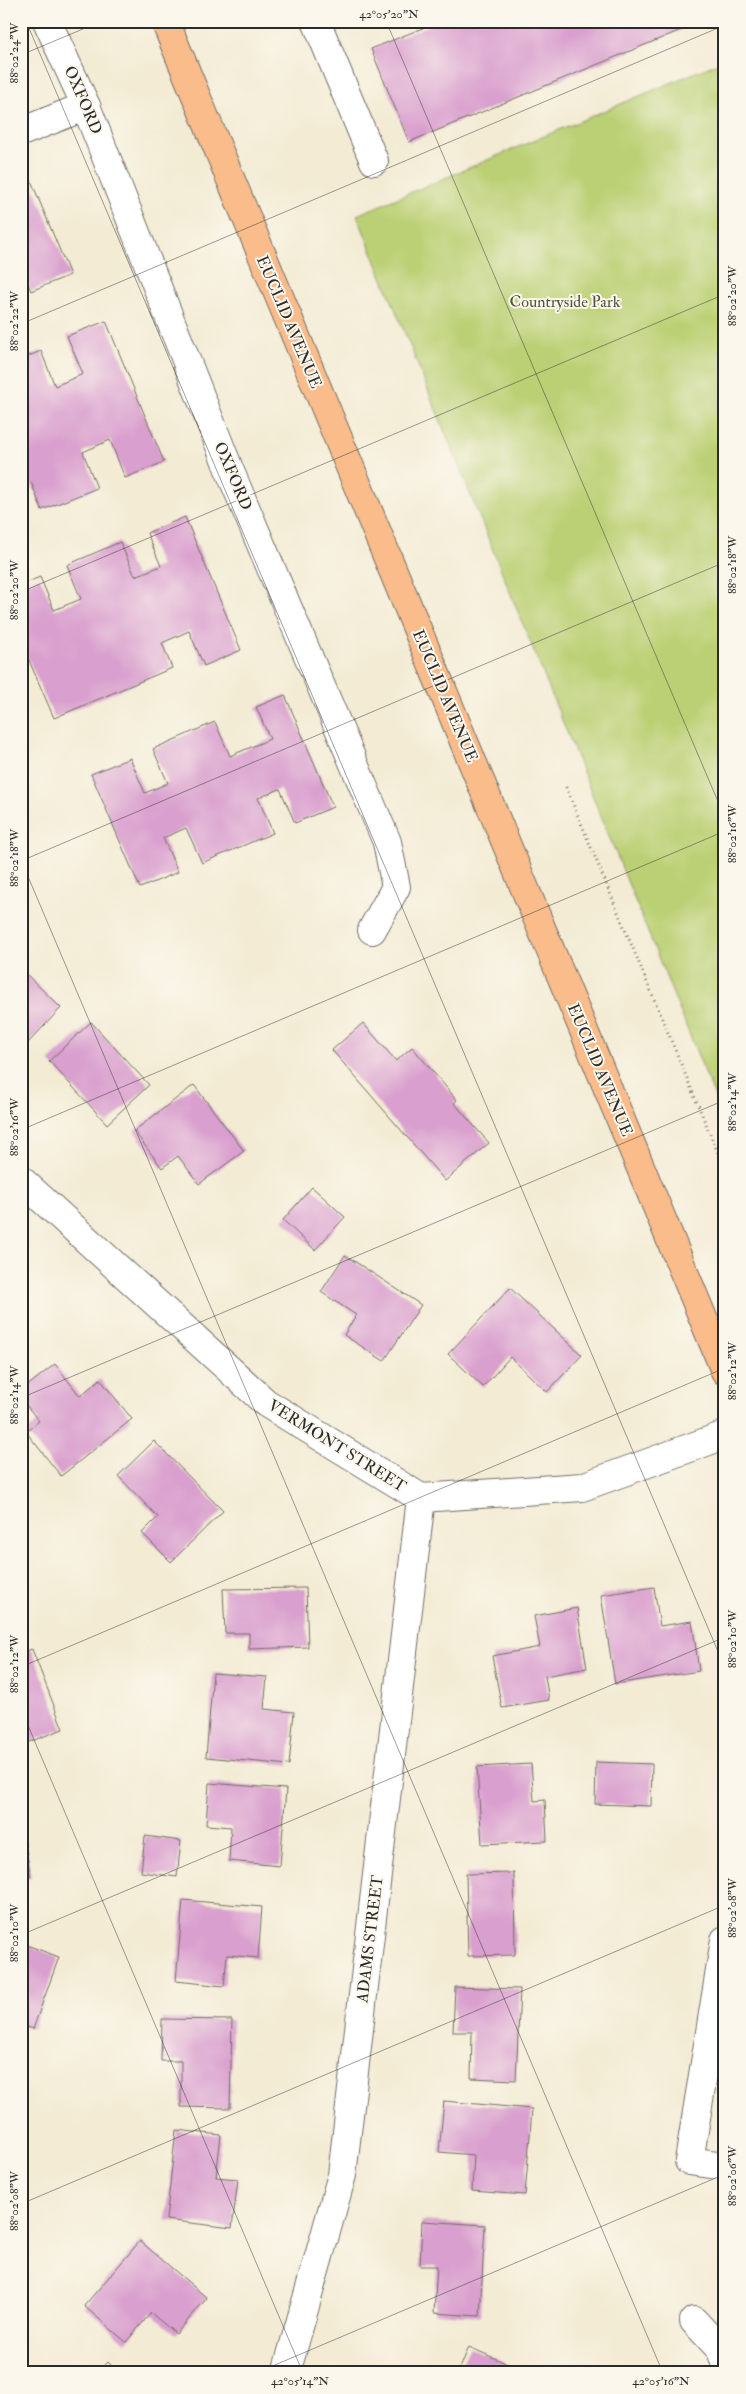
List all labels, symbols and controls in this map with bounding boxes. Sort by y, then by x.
text: 42°05'20"N [359,7,419,22]
text: 88°02'24"W [7,22,22,83]
street label: OXFORD [60,63,106,137]
street label: EUCLID AVENUE [252,253,326,391]
text: 88°02'20"W [725,265,740,326]
text: 88°02'22"W [7,290,22,351]
park label: Countryside Park [510,292,621,312]
street label: OXFORD [210,439,256,513]
text: 88°02'18"W [725,535,740,594]
text: 88°02'20"W [7,559,22,620]
street label: EUCLID AVENUE [408,627,482,765]
text: 88°02'16"W [725,804,740,863]
text: 88°02'18"W [7,828,22,887]
street label: EUCLID AVENUE [563,1001,637,1139]
text: 88°02'14"W [725,1072,740,1132]
text: 88°02'16"W [7,1097,22,1156]
text: 88°02'12"W [725,1341,740,1400]
text: 88°02'14"W [7,1365,22,1425]
street label: VERMONT STREET [264,1395,410,1497]
text: 88°02'10"W [725,1609,740,1668]
text: 88°02'12"W [7,1634,22,1693]
street label: ADAMS STREET [352,1874,388,2005]
text: 88°02'08"W [725,1877,740,1938]
text: 88°02'10"W [7,1903,22,1962]
text: 88°02'06"W [725,2145,740,2206]
text: 88°02'08"W [7,2170,22,2231]
text: 42°05'14"N [271,2374,329,2389]
text: 42°05'16"N [632,2374,690,2389]

